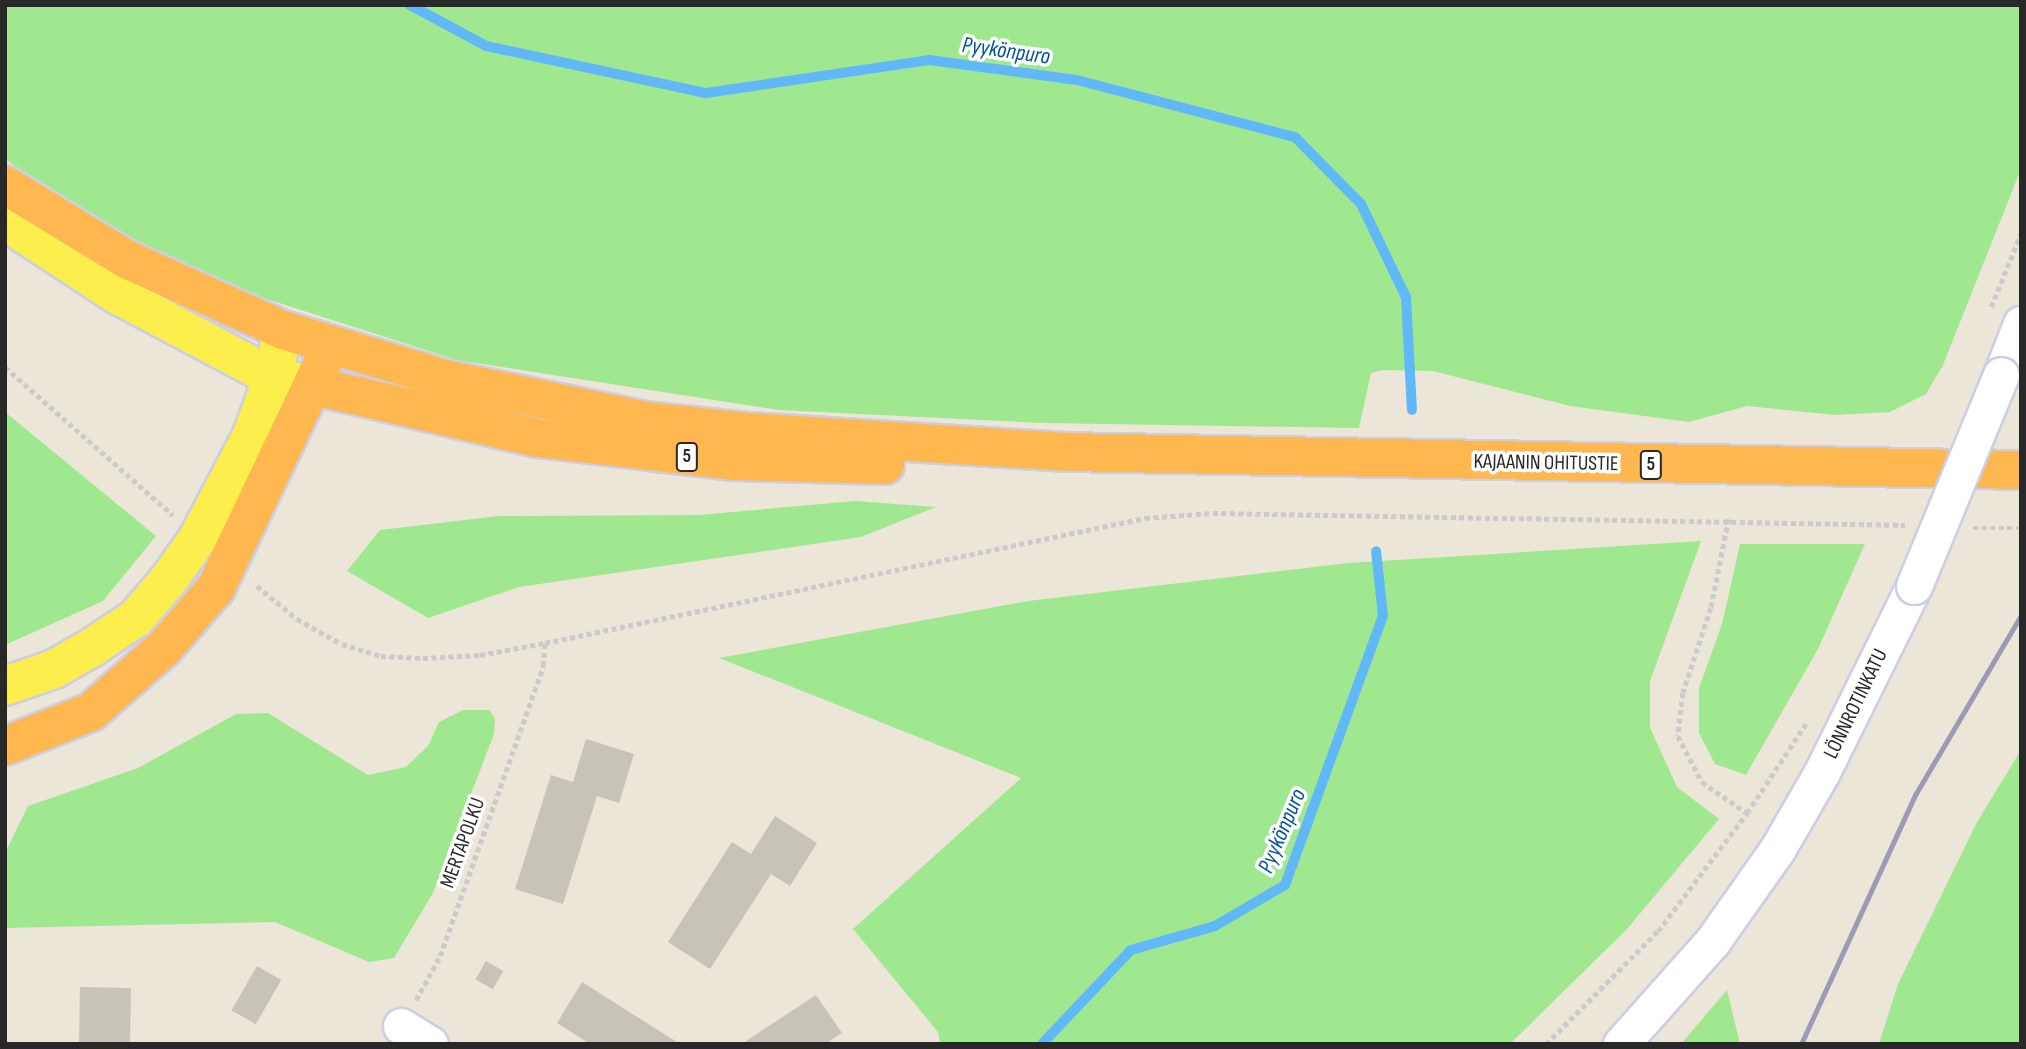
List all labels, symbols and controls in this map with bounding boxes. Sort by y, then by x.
water label: Pyykönpuro [960,31,1052,71]
road number: 5 [675,442,699,472]
street label: KAJAANIN OHITUSTIE [1473,449,1619,477]
road number: 5 [1639,450,1663,480]
street label: LÖNNROTINKATU [1819,645,1893,763]
water label: Pyykönpuro [1252,785,1312,877]
street label: MERTAPOLKU [435,794,491,892]

